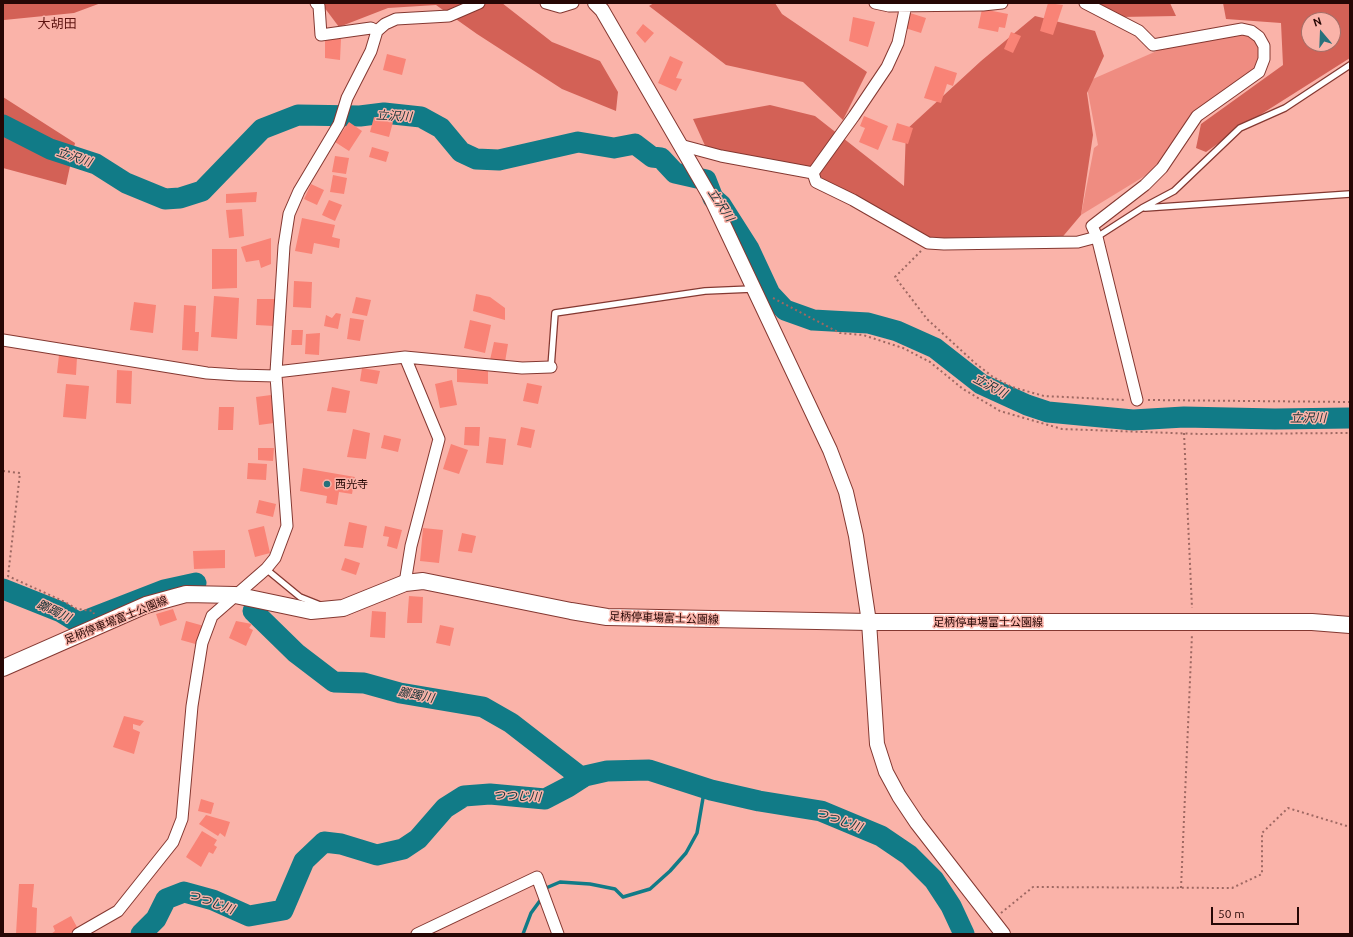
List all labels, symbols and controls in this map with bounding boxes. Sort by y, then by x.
north arrow [1301,12,1341,52]
text: N [1312,15,1323,29]
district label: 大胡田 [38,16,76,32]
water label: 立沢川 [376,108,412,124]
water label: 立沢川 [55,144,93,170]
water label: 立沢川 [705,186,737,224]
water label: 立沢川 [971,371,1009,401]
water label: 立沢川 [1290,411,1326,425]
place label: 西光寺 [335,477,368,491]
marker: 西光寺 [322,479,332,489]
street label: 足柄停車場富士公園線 [63,593,169,647]
water label: 躑躅川 [35,597,73,625]
street label: 足柄停車場富士公園線 [609,609,719,627]
street label: 足柄停車場富士公園線 [933,615,1043,629]
water label: 躑躅川 [397,684,435,706]
water label: つつじ川 [493,788,541,804]
water label: つつじ川 [814,805,864,835]
water label: つつじ川 [186,887,236,917]
scale bar [1213,899,1301,925]
text: 50 m [1218,907,1245,920]

